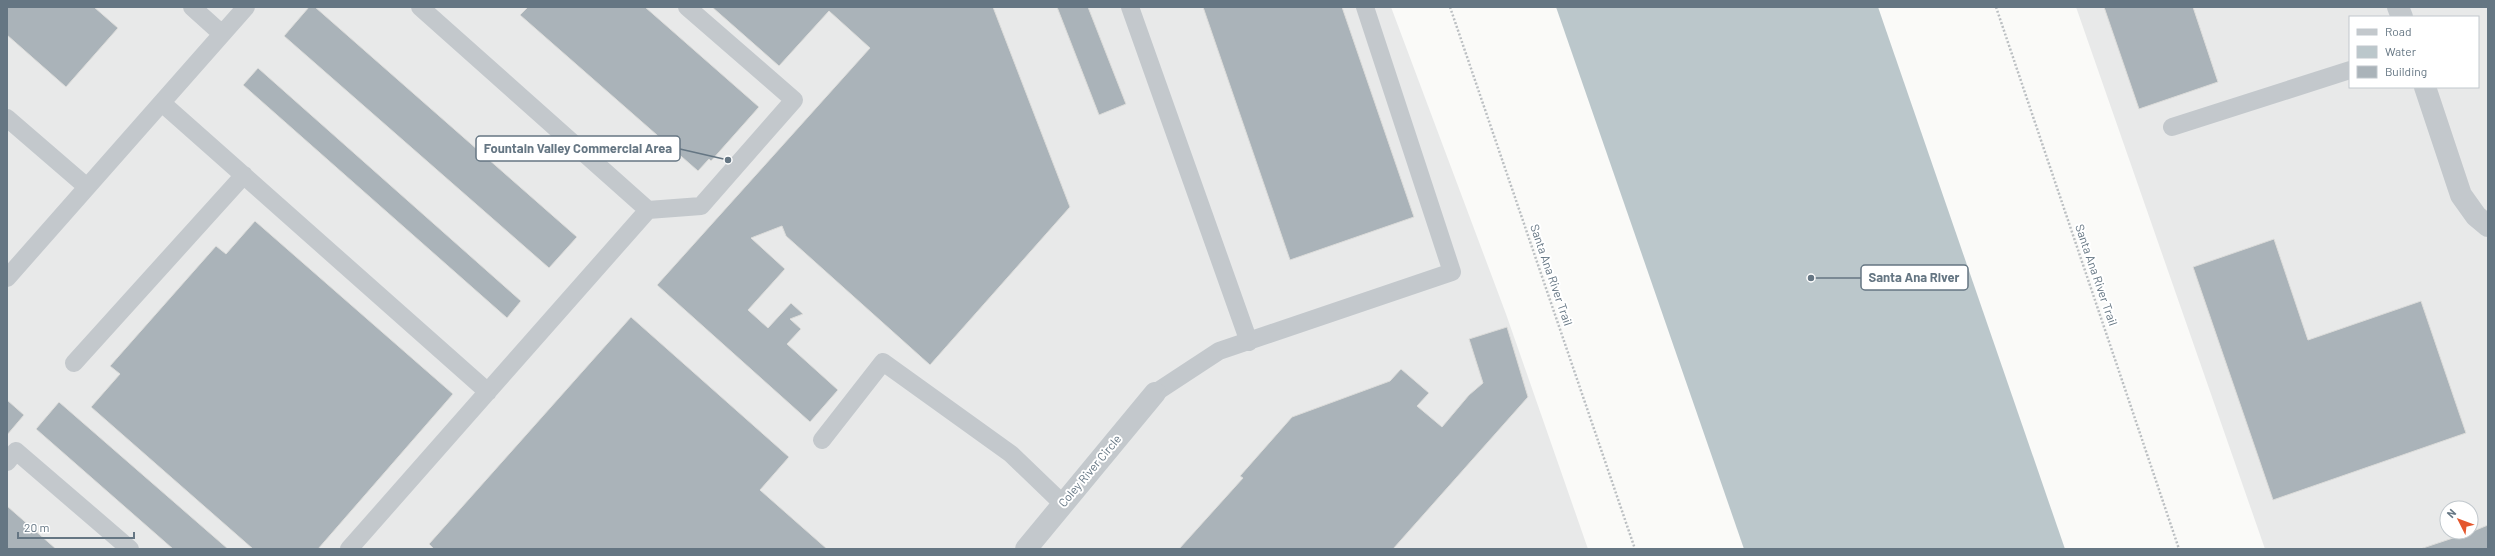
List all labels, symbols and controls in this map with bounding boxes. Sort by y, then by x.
legend [2349,16,2479,88]
text: Road [2385,24,2412,38]
text: Water [2385,44,2417,58]
text: Building [2385,64,2427,78]
callout: Fountain Valley Commercial Area [476,136,680,161]
text: Fountain Valley Commercial Area [484,140,672,156]
street label: Santa Ana River Trail [1528,222,1576,327]
street label: Santa Ana River Trail [2073,222,2121,327]
callout: Santa Ana River [1861,265,1968,290]
text: Santa Ana River [1868,269,1960,285]
street label: Coley River Circle [1055,431,1123,509]
north arrow [2439,500,2479,540]
text: N [2444,506,2458,520]
scale bar [18,514,134,540]
text: 20 m [24,520,50,534]

